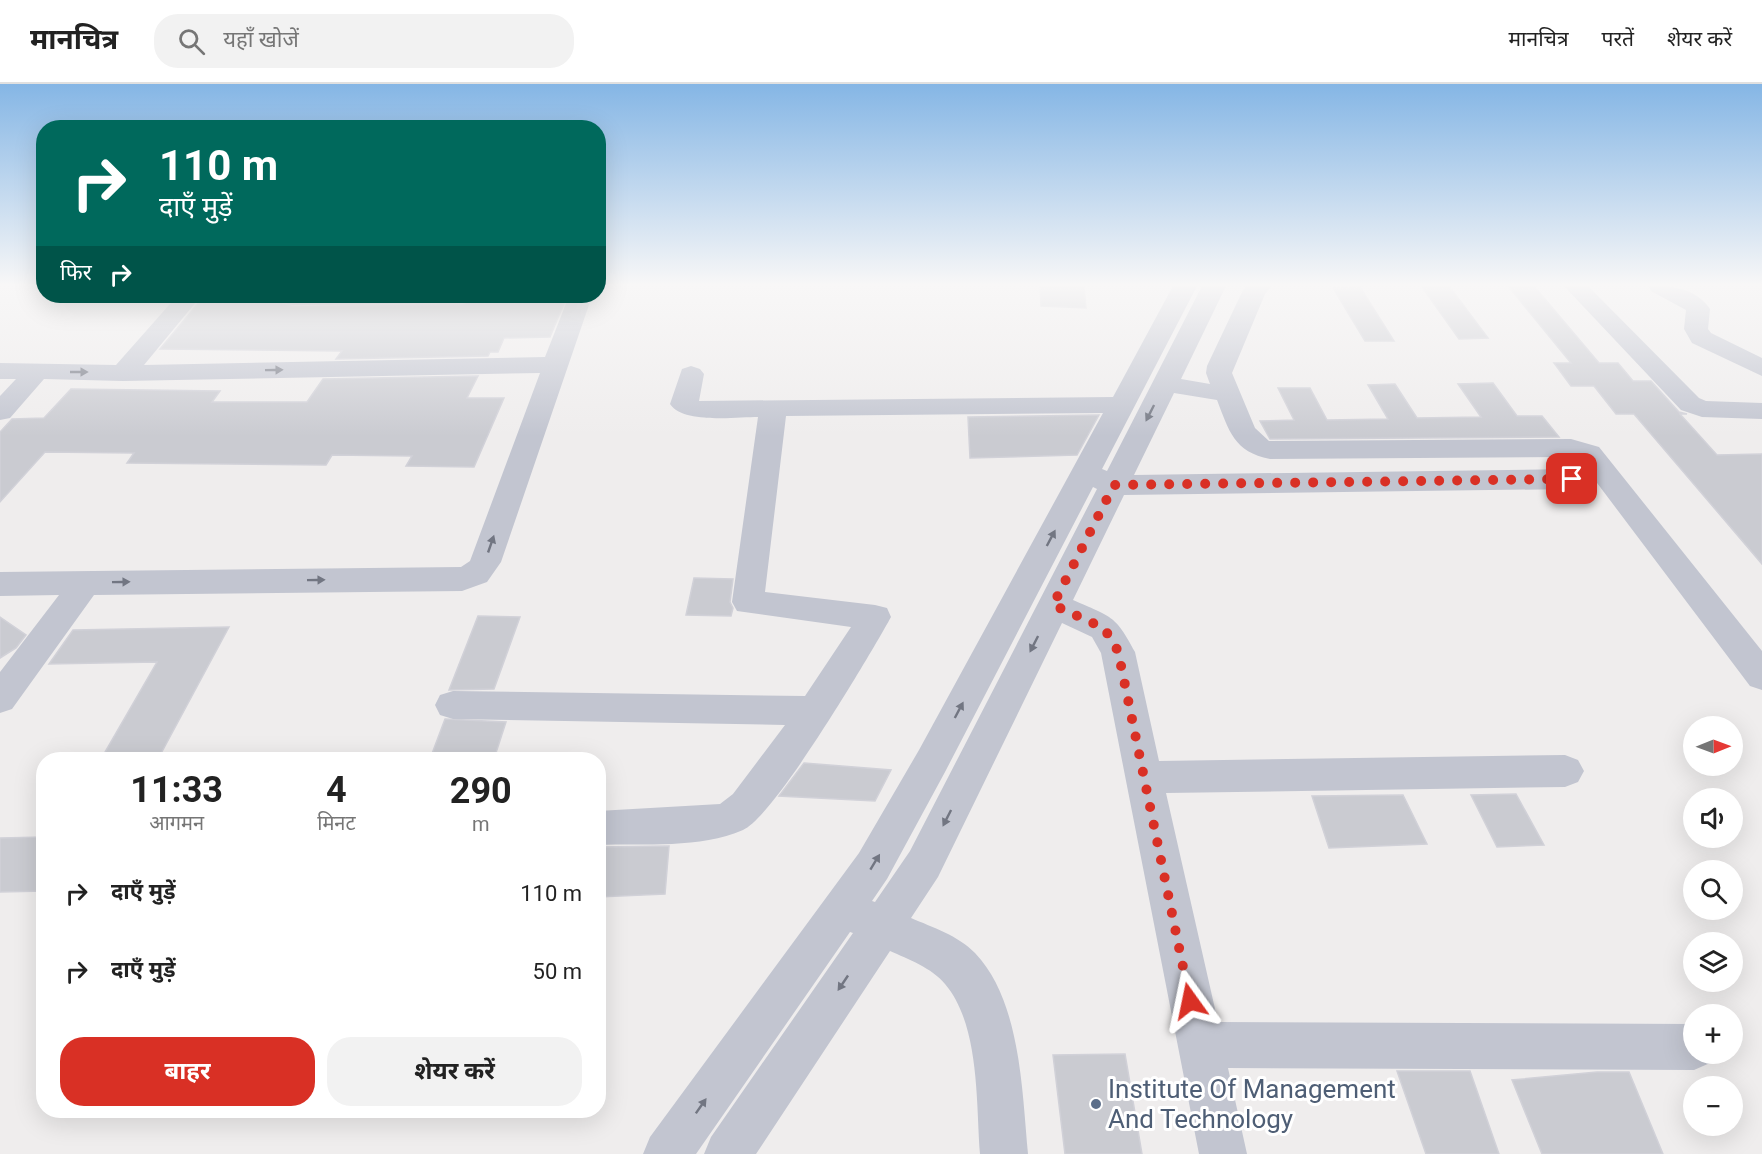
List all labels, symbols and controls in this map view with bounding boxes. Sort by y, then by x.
search box [154,14,574,68]
text: मानचित्र [30,23,118,56]
icon: search [175,25,208,58]
text: यहाँ खोजें [223,27,299,52]
text: मानचित्र [1508,27,1569,51]
text: परतें [1602,27,1634,51]
text: शेयर करें [1667,27,1732,51]
text: 110 m [159,141,278,190]
icon: right [60,144,138,222]
text: दाएँ मुड़ें [159,191,233,223]
icon: right [104,258,137,291]
text: फिर [60,260,92,285]
one-way arrow [265,365,284,375]
one-way arrow [70,367,89,377]
one-way arrow [1145,405,1155,422]
pin [1546,453,1597,504]
icon: arrive [1555,462,1588,495]
one-way arrow [1046,529,1056,546]
one-way arrow [487,535,497,553]
one-way arrow [307,575,326,585]
one-way arrow [112,577,131,587]
one-way arrow [1029,635,1039,652]
one-way arrow [954,701,964,718]
north arrow [1683,716,1743,776]
map controls [1683,716,1743,1136]
text: 11:33 [130,769,223,811]
text: 4 [326,769,347,811]
text: 290 [450,770,512,812]
button: sound [1683,788,1743,848]
one-way arrow [942,810,952,827]
text: आगमन [149,811,204,835]
text: मिनट [317,811,356,835]
text: m [472,812,490,836]
one-way arrow [869,854,880,870]
button: search [1683,860,1743,920]
icon: right [60,877,93,910]
text: दाएँ मुड़ें [111,879,176,904]
text: 110 m [520,881,582,906]
button: layers [1683,932,1743,992]
icon: right [60,955,93,988]
text: दाएँ मुड़ें [111,957,176,982]
text: 50 m [533,959,582,984]
position arrow [1158,969,1222,1033]
one-way arrow [838,975,849,991]
button: + [1683,1004,1743,1064]
button: बाहर [60,1037,315,1106]
button: शेयर करें [327,1037,582,1106]
place label: Institute Of Management And Technology [1108,1074,1396,1134]
button: − [1683,1076,1743,1136]
marker: Institute Of Management And Technology [1089,1097,1103,1111]
one-way arrow [695,1099,707,1115]

